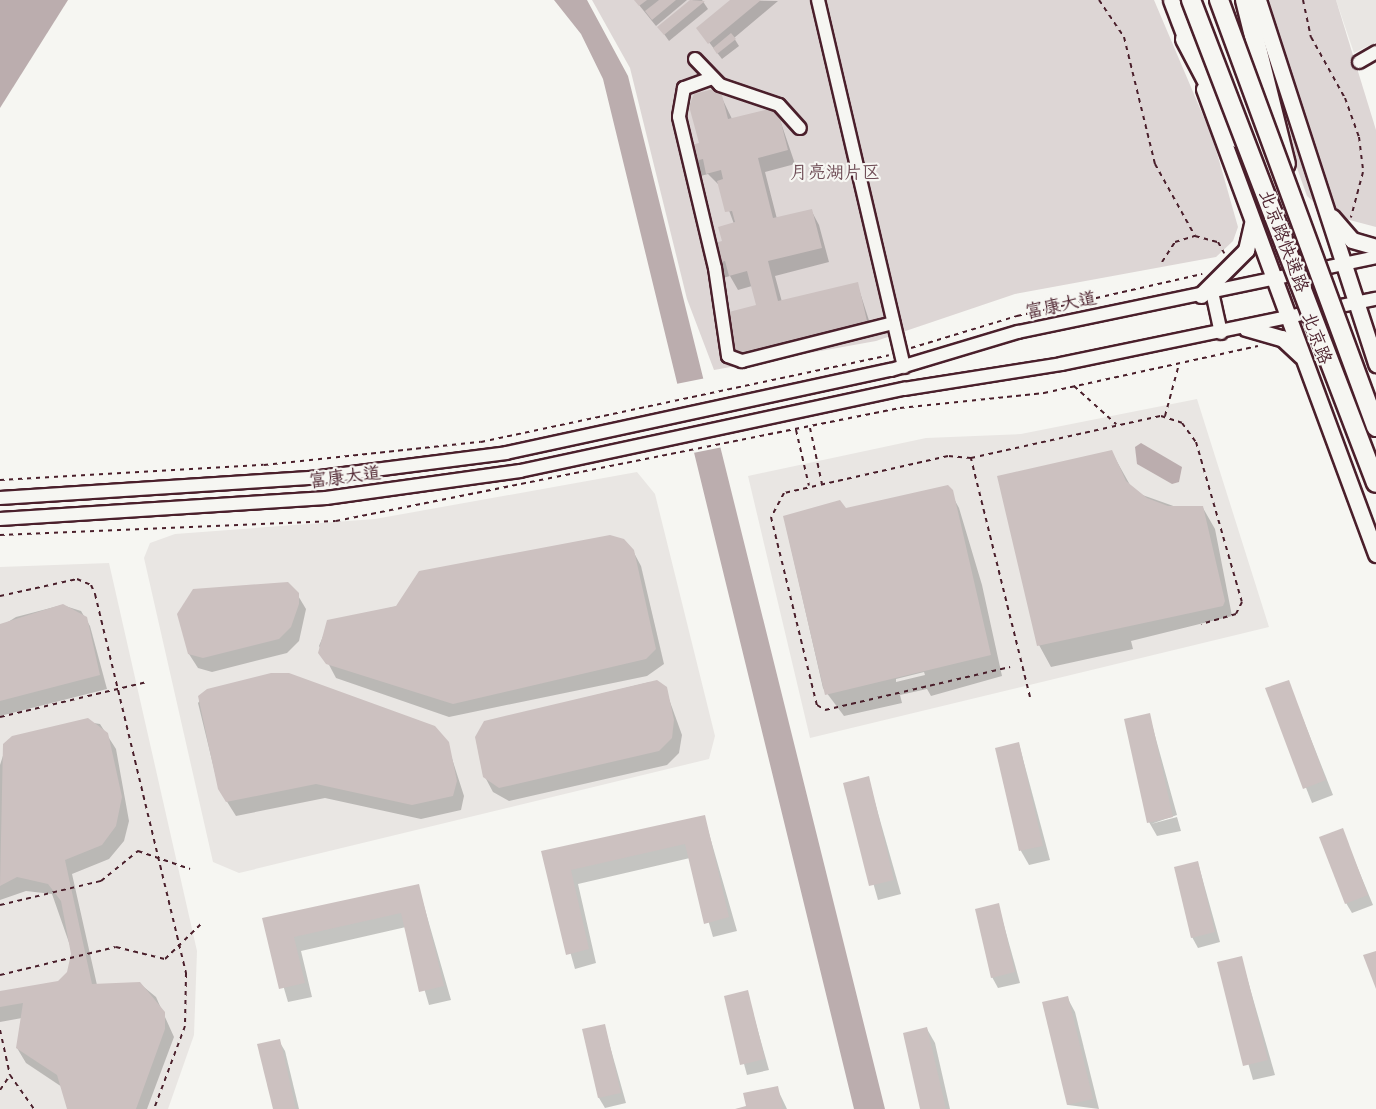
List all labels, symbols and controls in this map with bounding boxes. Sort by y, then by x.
park label: 月亮湖片区 [790,161,880,183]
street label: 北京路快速路 [1255,187,1313,295]
street label: 富康大道 [1024,287,1098,323]
street label: 北京路 [1298,309,1336,367]
street label: 富康大道 [308,462,382,492]

